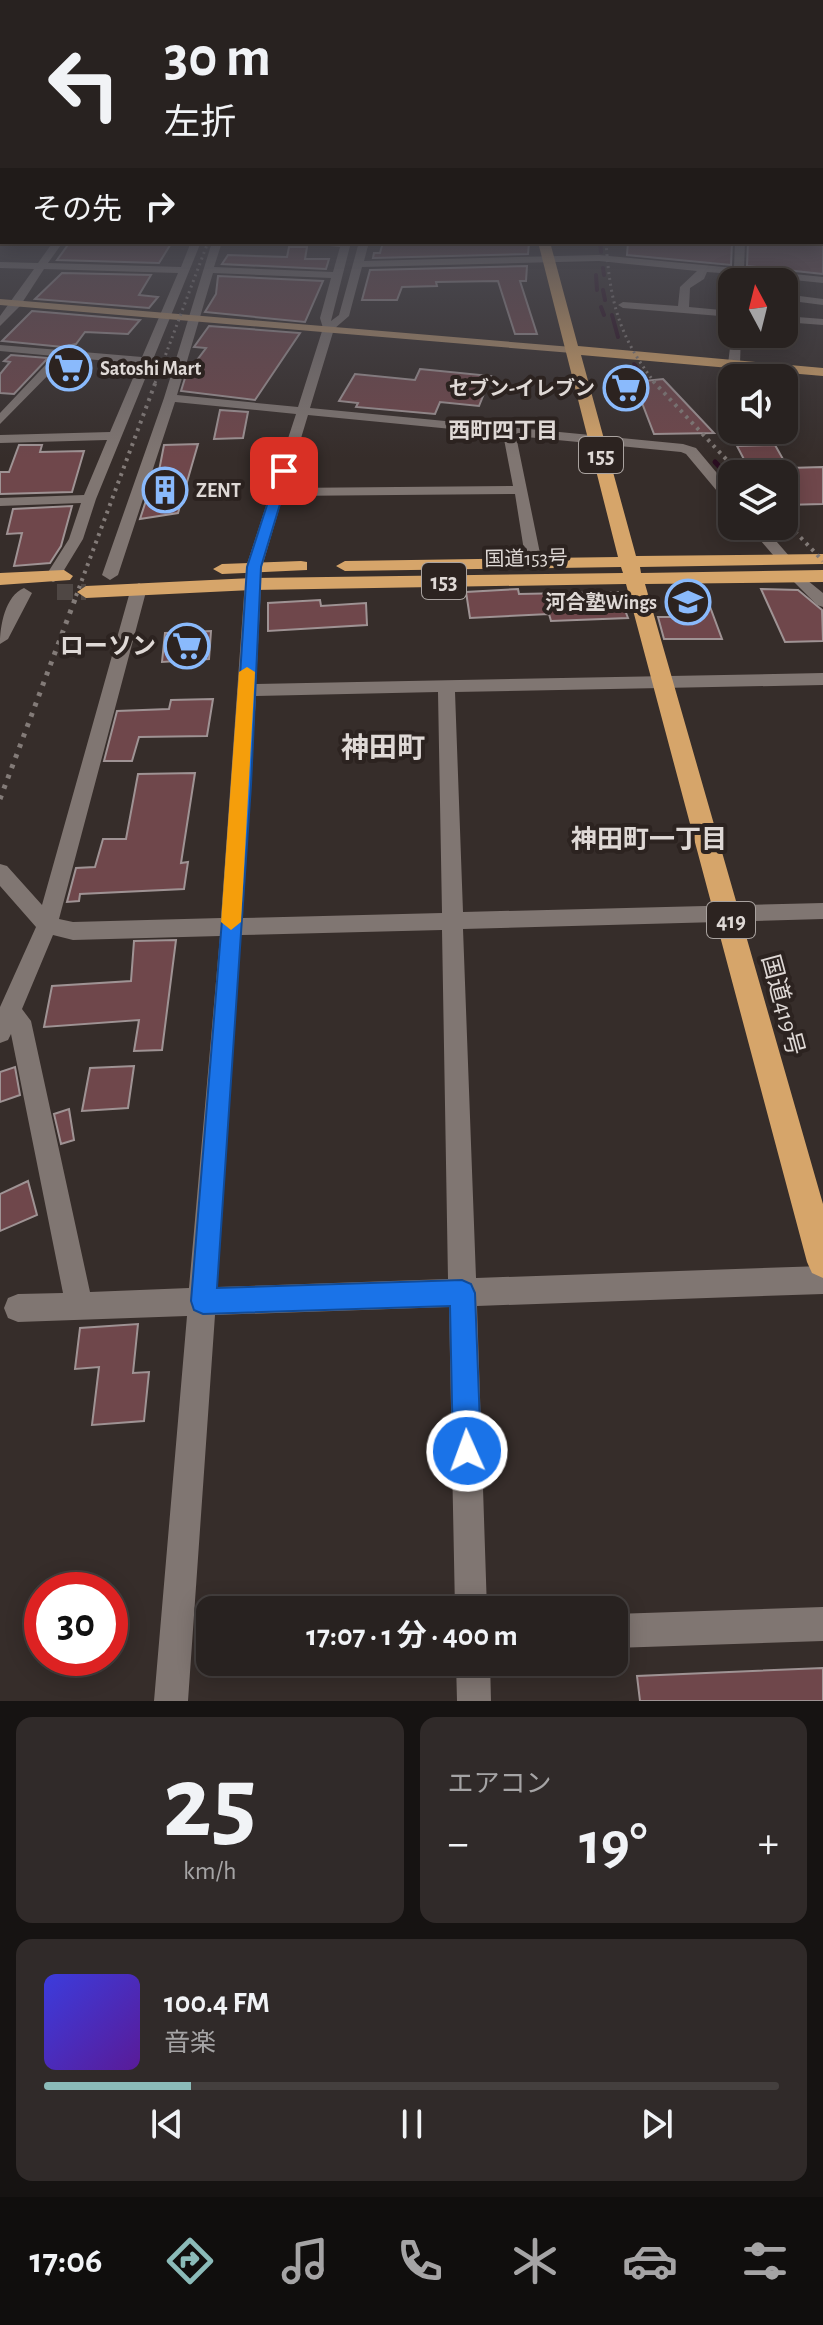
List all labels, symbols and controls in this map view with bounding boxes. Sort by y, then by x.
text: 30 m [164,30,271,86]
icon: left [32,32,136,136]
text: 左折 [164,105,236,141]
icon: right [138,184,182,228]
text: その先 [32,195,122,225]
north arrow [718,268,798,348]
map controls [718,268,798,540]
supermarket icon: Satoshi Mart [45,344,93,392]
place label: Satoshi Mart [100,359,202,379]
supermarket icon: セブン-イレブン [602,364,650,412]
button: sound [718,364,798,444]
place label: セブン-イレブン [449,377,595,399]
district label: 西町四丁目 [448,420,558,442]
pin [250,437,318,505]
road number: 155 [579,437,623,473]
icon: arrive [262,449,306,493]
button: layers [718,460,798,540]
building icon: ZENT [141,466,189,514]
place label: ZENT [196,481,241,501]
street label: 国道153号 [484,547,568,570]
road number: 153 [422,563,466,599]
school or university icon: 河合塾Wings [664,578,712,626]
place label: 河合塾Wings [545,592,657,613]
supermarket icon: ローソン [163,622,211,670]
place label: ローソン [60,635,156,659]
district label: 神田町 [341,733,425,763]
district label: 神田町一丁目 [571,825,727,853]
road number: 419 [707,902,755,938]
street label: 国道419号 [757,952,809,1058]
position arrow [425,1409,509,1493]
speed limit sign: 30 [24,1572,128,1676]
text: 17:07 · 1 分 · 400 m [306,1621,518,1651]
text: 25 [163,1752,257,1856]
text: エアコン [448,1771,552,1797]
text: 19° [579,1815,647,1875]
text: − [448,1822,469,1866]
text: + [758,1822,779,1866]
text: km/h [183,1858,237,1884]
text: 100.4 FM [164,1988,270,2018]
text: 音楽 [164,2030,216,2056]
icon: previous [145,2102,189,2146]
icon: pause [390,2102,434,2146]
icon: next [635,2102,679,2146]
icon: directions [162,2233,218,2289]
icon: music [277,2233,333,2289]
icon: phone [392,2233,448,2289]
icon: climate [507,2233,563,2289]
icon: car [622,2233,678,2289]
icon: filters [737,2233,793,2289]
text: 17:06 [30,2243,102,2279]

